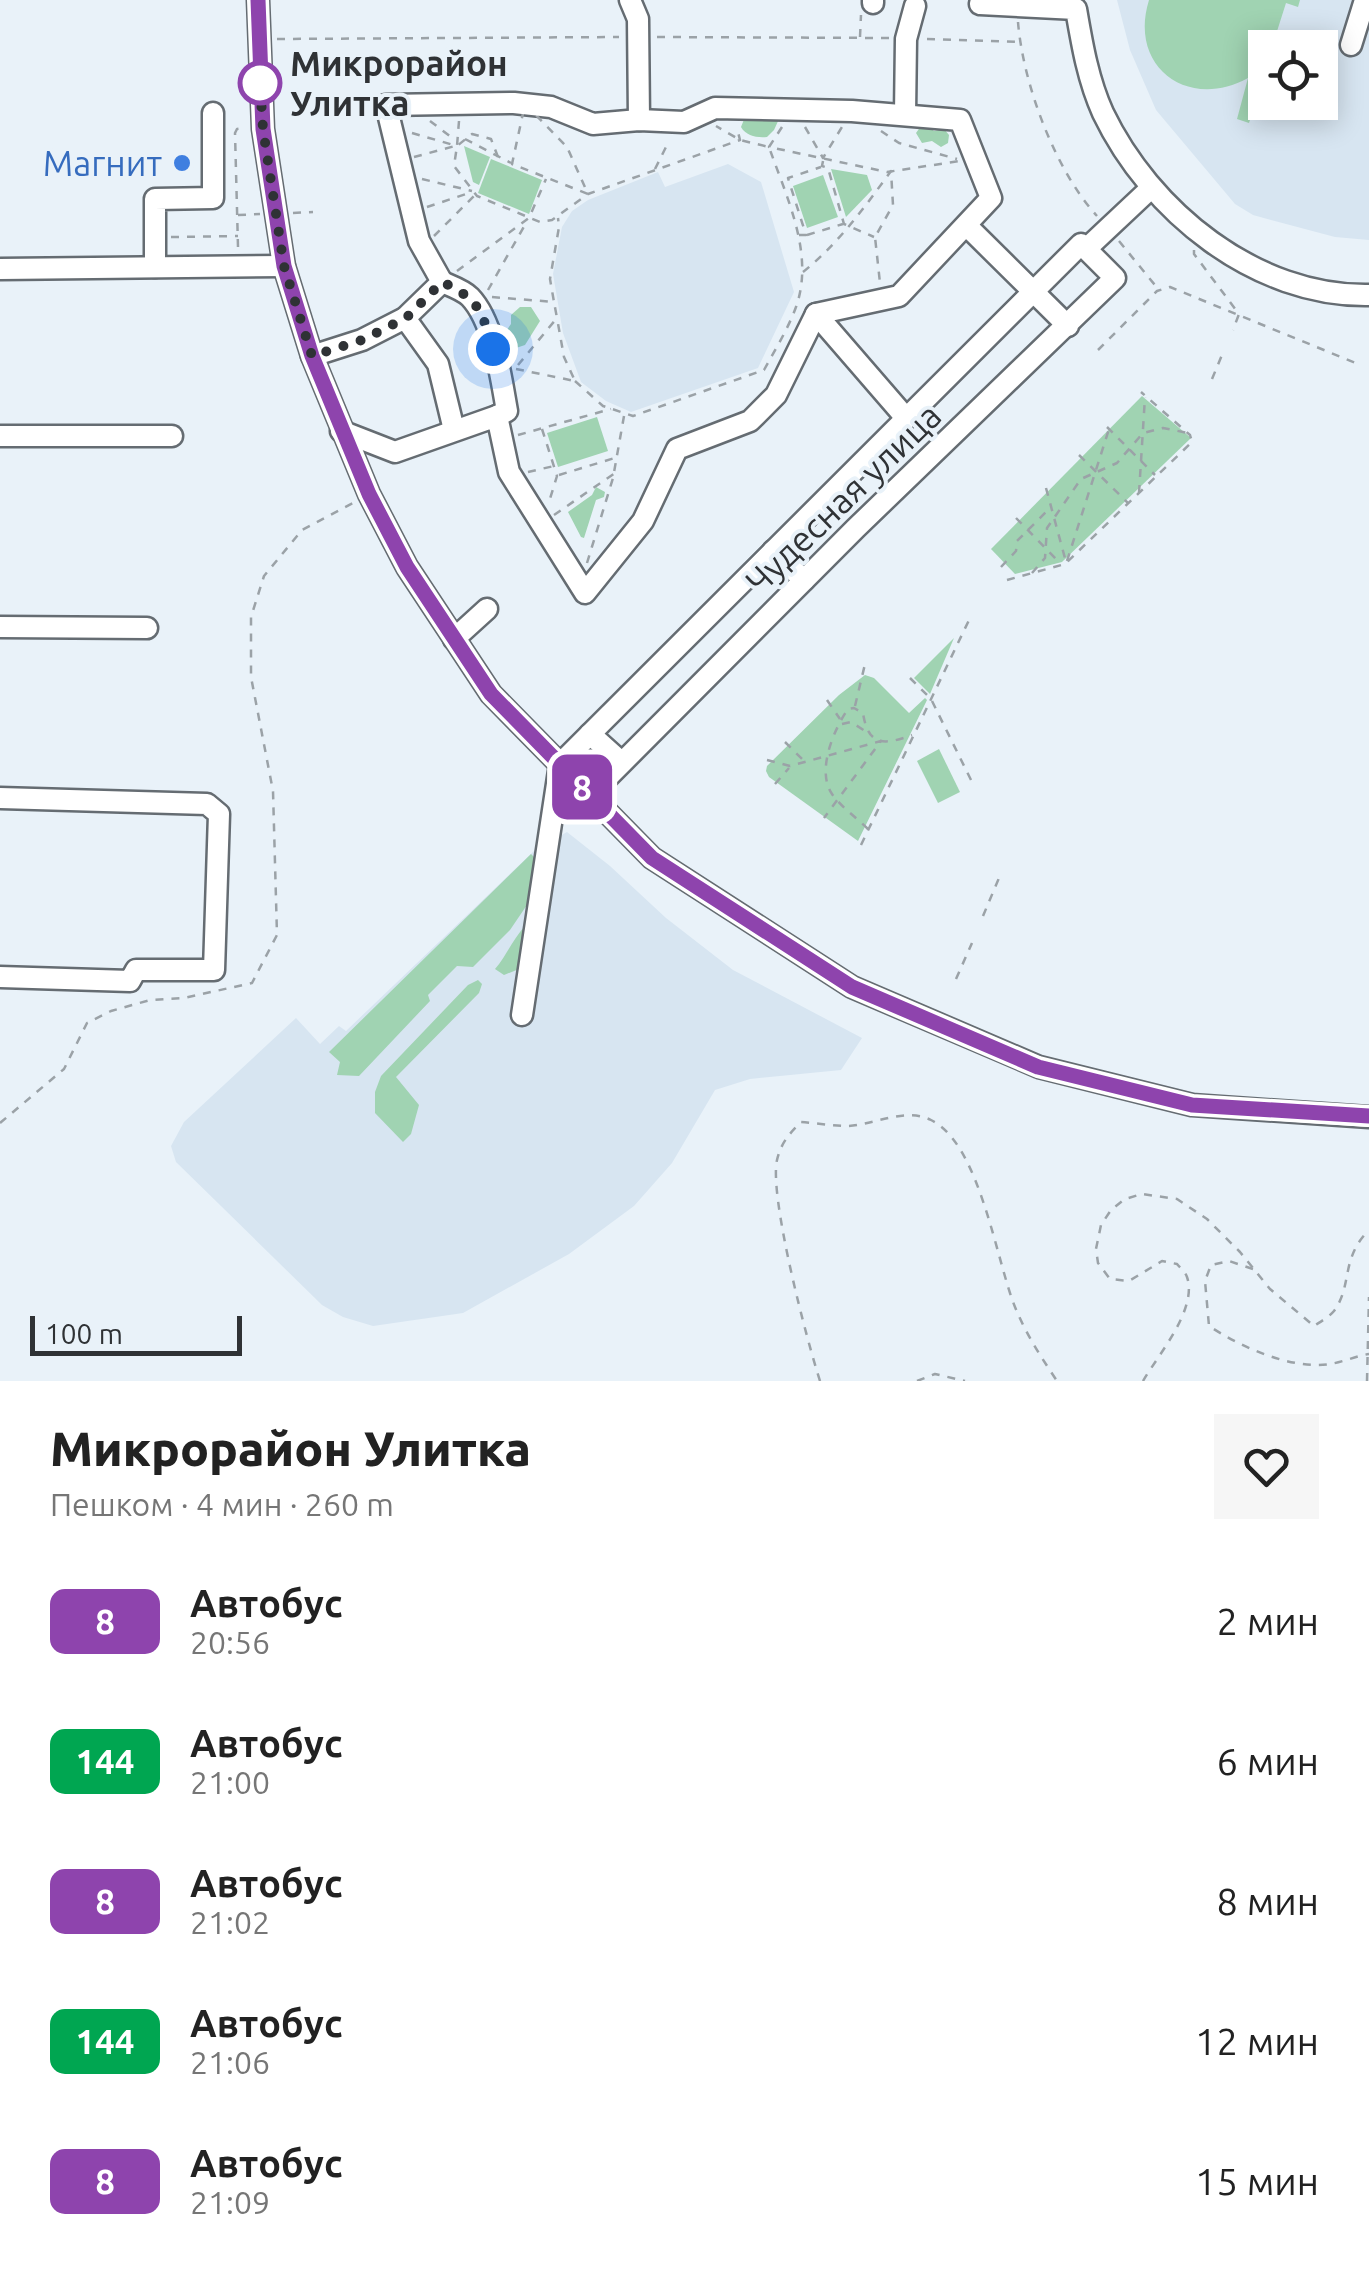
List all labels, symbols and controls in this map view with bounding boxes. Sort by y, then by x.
map controls [1248,30,1338,120]
button: locate [1248,30,1338,120]
place label: Микрорайон Улитка [290,43,508,123]
marker: Микрорайон Улитка [239,62,281,104]
place label: Магнит [43,143,162,183]
marker: Магнит [171,152,193,174]
your location [468,324,518,374]
street label: Чудесная улица [737,395,949,601]
line badge: 8 [550,754,614,820]
text: 8 [572,767,592,807]
scale bar [30,1311,242,1356]
text: 100 m [45,1318,123,1349]
button: heart [1214,1414,1319,1519]
text: Микрорайон Улитка [50,1421,531,1475]
text: Пешком · 4 мин · 260 m [50,1486,394,1522]
text: Автобус [190,1582,343,1624]
text: 2 мин [1217,1600,1319,1642]
text: 8 [95,1601,115,1641]
text: 20:56 [190,1624,270,1660]
text: Автобус [190,1722,343,1764]
text: 6 мин [1217,1740,1319,1782]
text: 144 [75,1741,135,1781]
text: 21:00 [190,1764,270,1800]
text: Автобус [190,1862,343,1904]
text: 8 мин [1217,1880,1319,1922]
text: 8 [95,1881,115,1921]
text: 21:02 [190,1904,270,1940]
text: Автобус [190,2002,343,2044]
text: 12 мин [1195,2020,1319,2062]
text: 144 [75,2021,135,2061]
text: 21:06 [190,2044,270,2080]
text: Автобус [190,2142,343,2184]
text: 15 мин [1195,2160,1319,2202]
text: 8 [95,2161,115,2201]
text: 21:09 [190,2184,270,2220]

